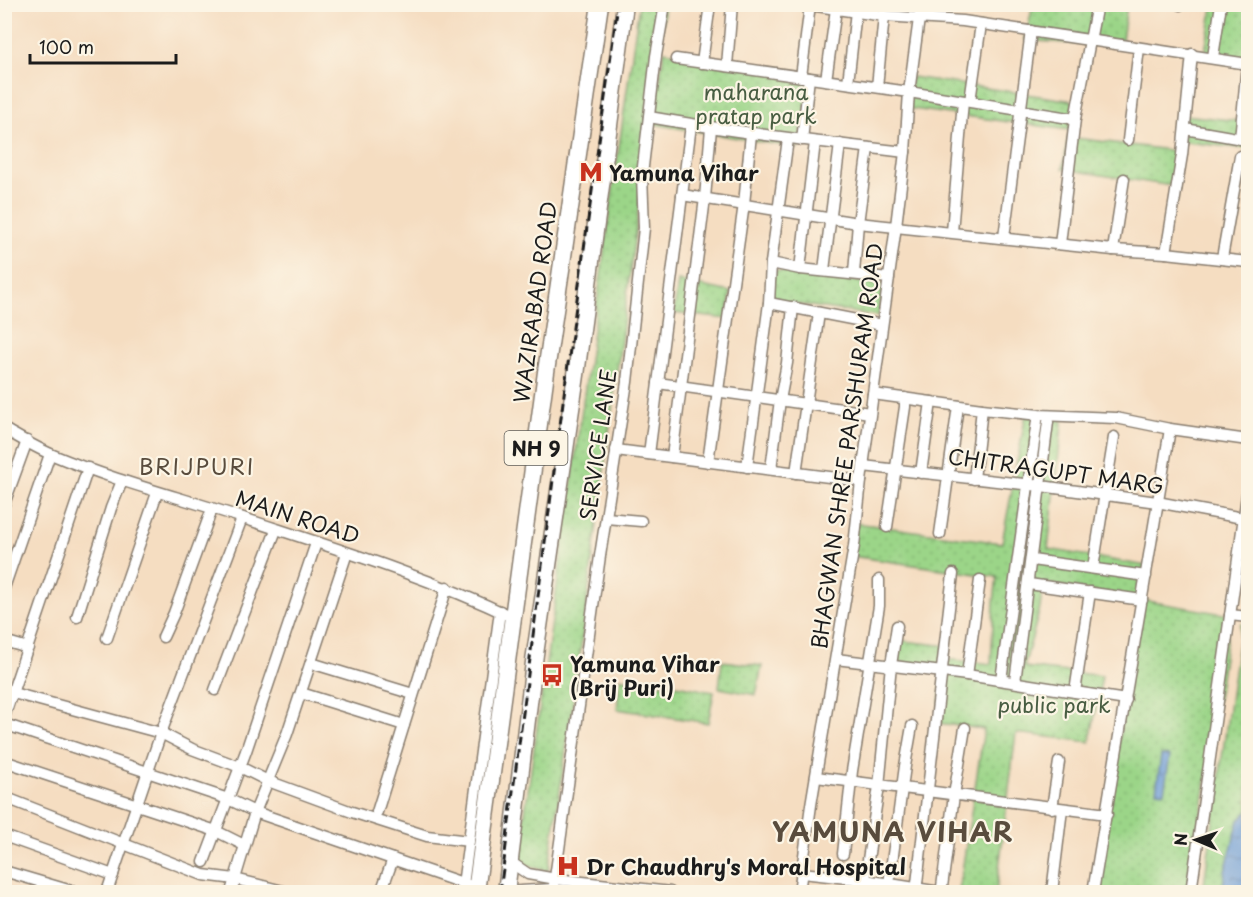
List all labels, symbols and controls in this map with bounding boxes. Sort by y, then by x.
scale bar [30,27,176,65]
text: 100 m [39,33,94,60]
park label: maharana pratap park [695,75,817,131]
place label: Yamuna Vihar [609,156,759,188]
metro station icon: Yamuna Vihar [578,159,604,185]
street label: WAZIRABAD ROAD [504,199,564,405]
street label: BHAGWAN SHREE PARSHURAM ROAD [802,241,890,651]
street label: SERVICE LANE [570,367,624,523]
road number: NH 9 [504,431,568,465]
street label: CHITRAGUPT MARG [946,439,1166,501]
district label: BRIJPURI [139,449,255,482]
street label: MAIN ROAD [232,481,364,551]
place label: Yamuna Vihar (Brij Puri) [570,647,720,703]
bus stop icon: Yamuna Vihar (Brij Puri) [539,662,565,688]
park label: public park [997,688,1111,720]
district label: YAMUNA VIHAR [772,810,1014,851]
north arrow [1166,810,1226,870]
text: N [1168,833,1192,846]
place label: Dr Chaudhry's Moral Hospital [586,850,906,882]
hospital icon: Dr Chaudhry's Moral Hospital [555,853,581,879]

